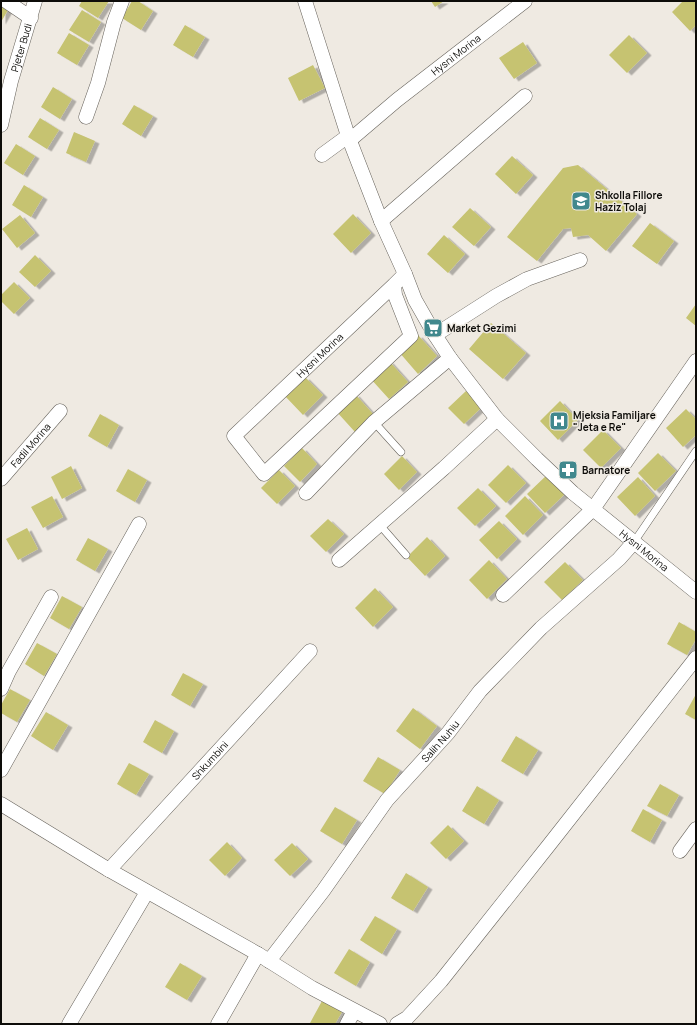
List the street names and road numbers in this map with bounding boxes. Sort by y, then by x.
street label: Pjeter Budi [7,22,35,74]
street label: Hysni Morina [428,31,484,78]
street label: Hysni Morina [293,330,346,381]
street label: Fadil Morina [7,420,54,470]
street label: Hysni Morina [617,526,672,574]
street label: Salih Nuhiu [418,717,462,765]
street label: Shkumbini [188,738,231,783]

